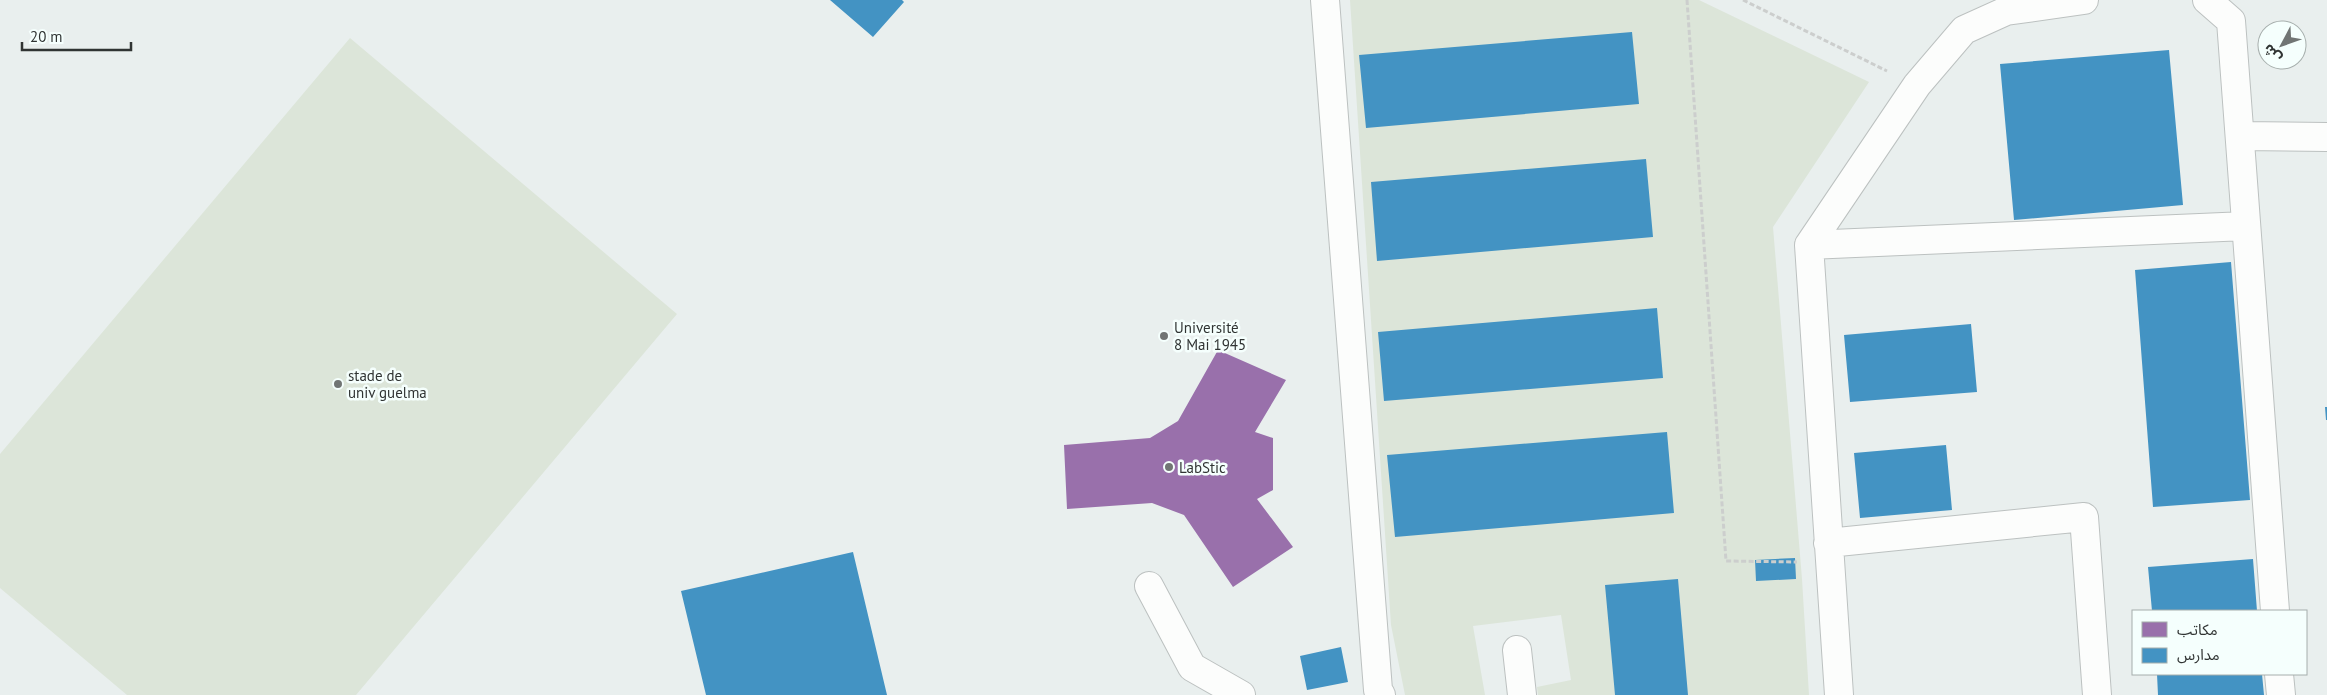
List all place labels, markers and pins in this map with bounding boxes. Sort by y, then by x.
place label: Université 8 Mai 1945 [1174,318,1246,354]
marker: Université 8 Mai 1945 [1158,330,1170,342]
place label: stade de univ guelma [348,366,427,402]
marker: stade de univ guelma [332,378,344,390]
place label: LabStic [1179,458,1226,477]
marker: LabStic [1163,461,1175,473]

